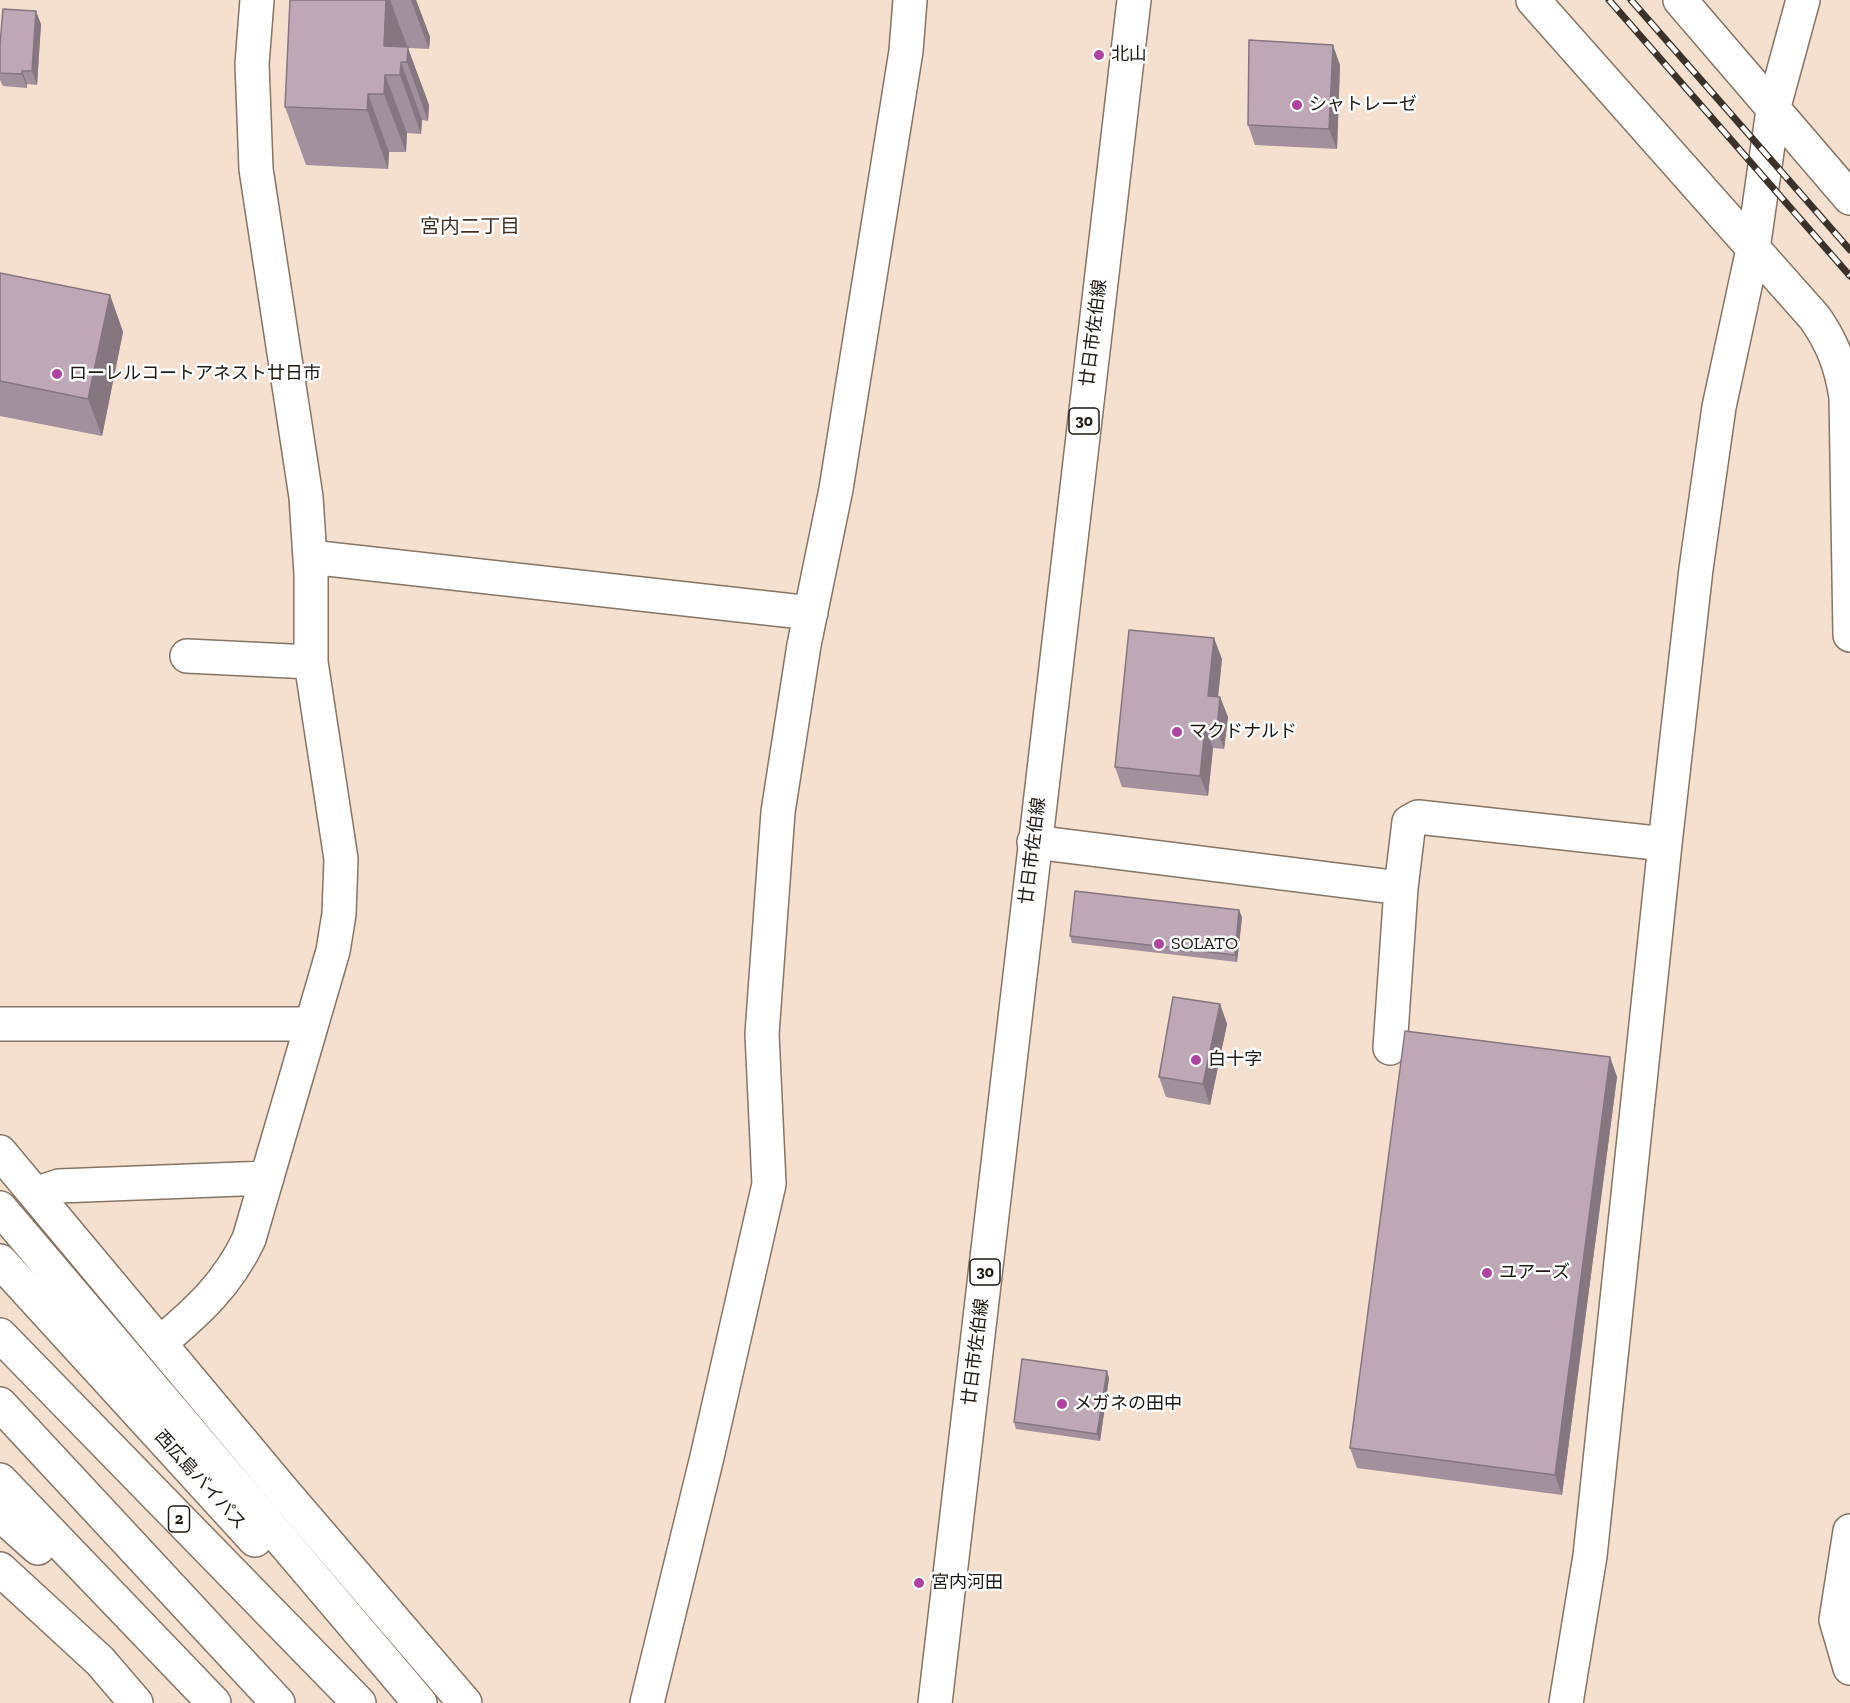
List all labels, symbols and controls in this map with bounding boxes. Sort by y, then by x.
place label: 北山 [1111,44,1147,66]
marker: 北山 [1092,48,1106,62]
place label: シャトレーゼ [1309,94,1417,116]
marker: シャトレーゼ [1290,98,1304,112]
district label: 宮内二丁目 [420,215,520,239]
street label: 廿日市佐伯線 [1077,278,1111,388]
place label: ローレルコートアネスト廿日市 [69,363,321,385]
marker: ローレルコートアネスト廿日市 [50,367,64,381]
road number: 30 [1069,408,1099,434]
place label: マクドナルド [1189,721,1297,743]
marker: マクドナルド [1170,725,1184,739]
street label: 廿日市佐伯線 [1016,796,1050,906]
place label: SOLATO [1171,933,1238,955]
marker: SOLATO [1152,937,1166,951]
place label: 白十字 [1208,1049,1262,1071]
marker: 白十字 [1189,1053,1203,1067]
road number: 30 [970,1259,1000,1285]
place label: ユアーズ [1499,1262,1570,1284]
marker: ユアーズ [1480,1266,1494,1280]
street label: 廿日市佐伯線 [959,1297,993,1407]
place label: メガネの田中 [1074,1393,1182,1415]
marker: メガネの田中 [1055,1397,1069,1411]
street label: 西広島バイパス [150,1426,250,1534]
road number: 2 [168,1506,190,1532]
place label: 宮内河田 [931,1572,1003,1594]
marker: 宮内河田 [912,1576,926,1590]

